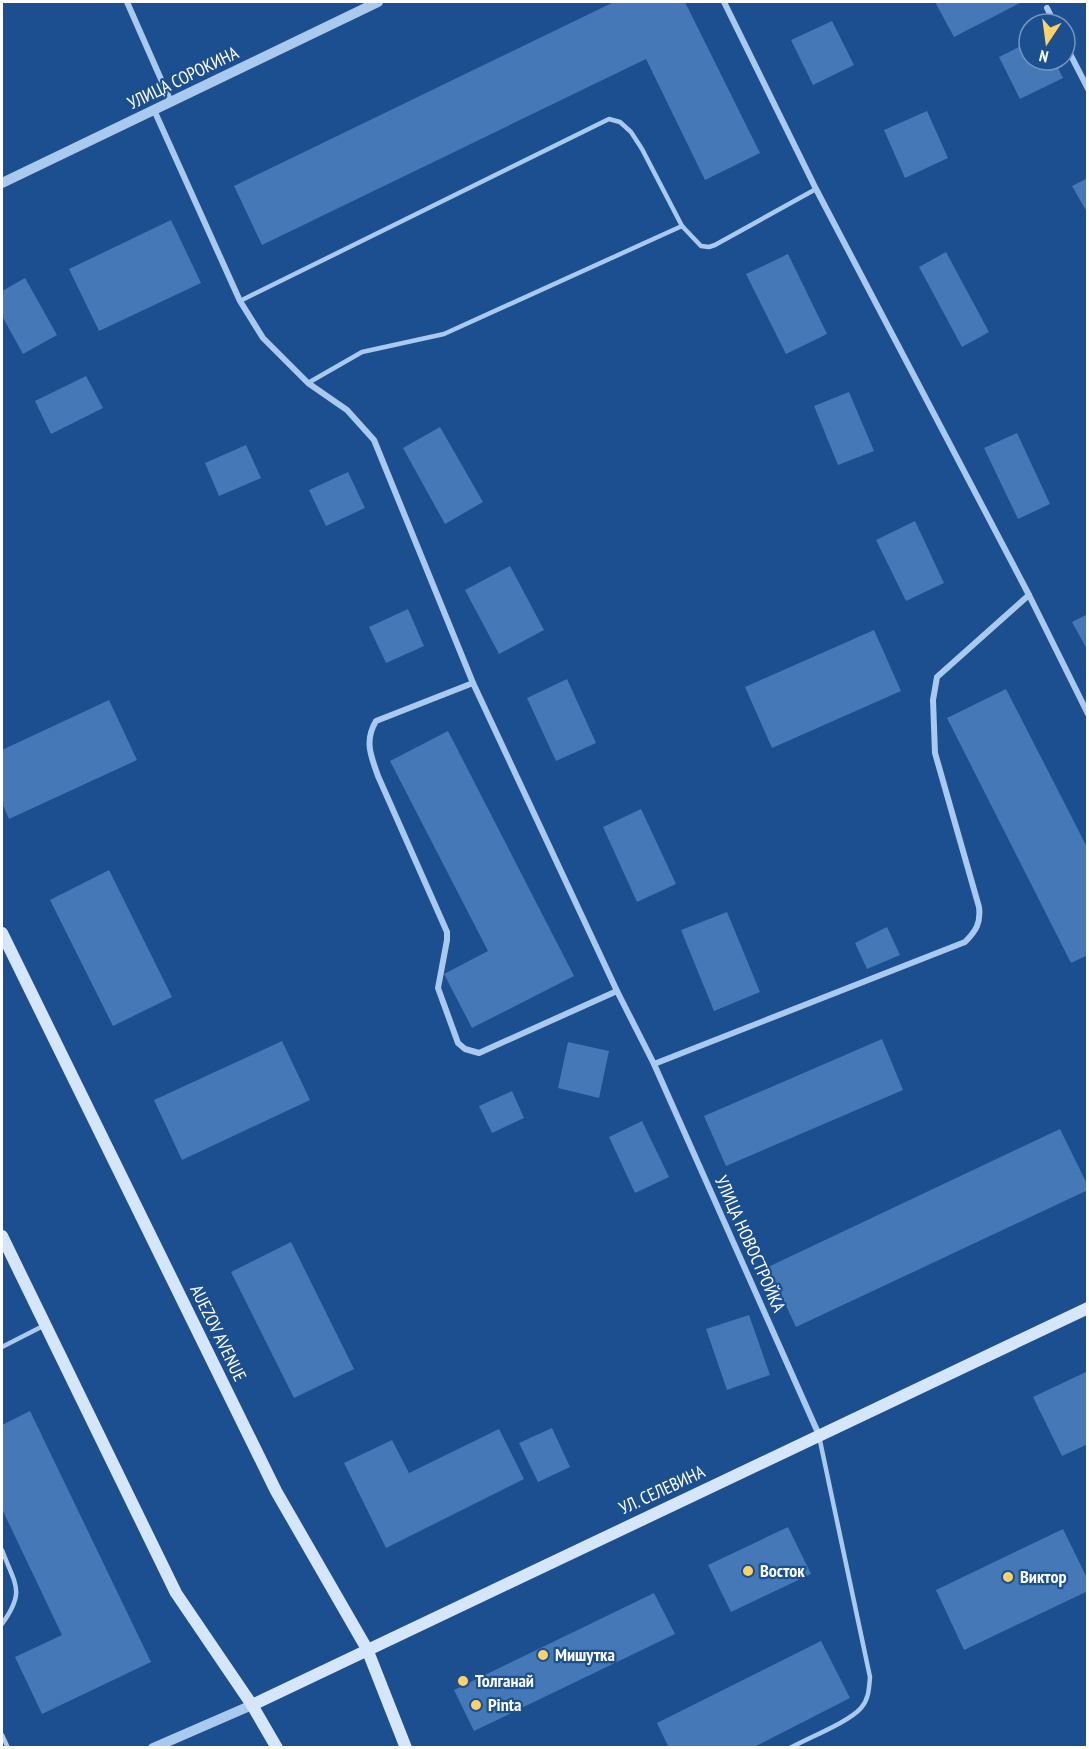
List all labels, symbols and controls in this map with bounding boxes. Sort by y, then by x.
north arrow [1017,12,1077,72]
street label: УЛИЦА СОРОКИНА [123,41,243,114]
text: N [1037,46,1050,67]
street label: УЛИЦА НОВОСТРОЙКА [710,1172,791,1316]
street label: AUEZOV AVENUE [185,1281,252,1385]
street label: УЛ. СЕЛЕВИНА [615,1459,709,1519]
place label: Восток [760,1559,805,1582]
marker: Восток [741,1564,755,1578]
place label: Виктор [1020,1565,1066,1588]
marker: Виктор [1001,1570,1015,1584]
place label: Мишутка [555,1643,615,1666]
marker: Мишутка [536,1648,550,1662]
place label: Толганай [475,1669,534,1692]
marker: Толганай [456,1674,470,1688]
place label: Pinta [488,1693,521,1716]
marker: Pinta [469,1698,483,1712]

